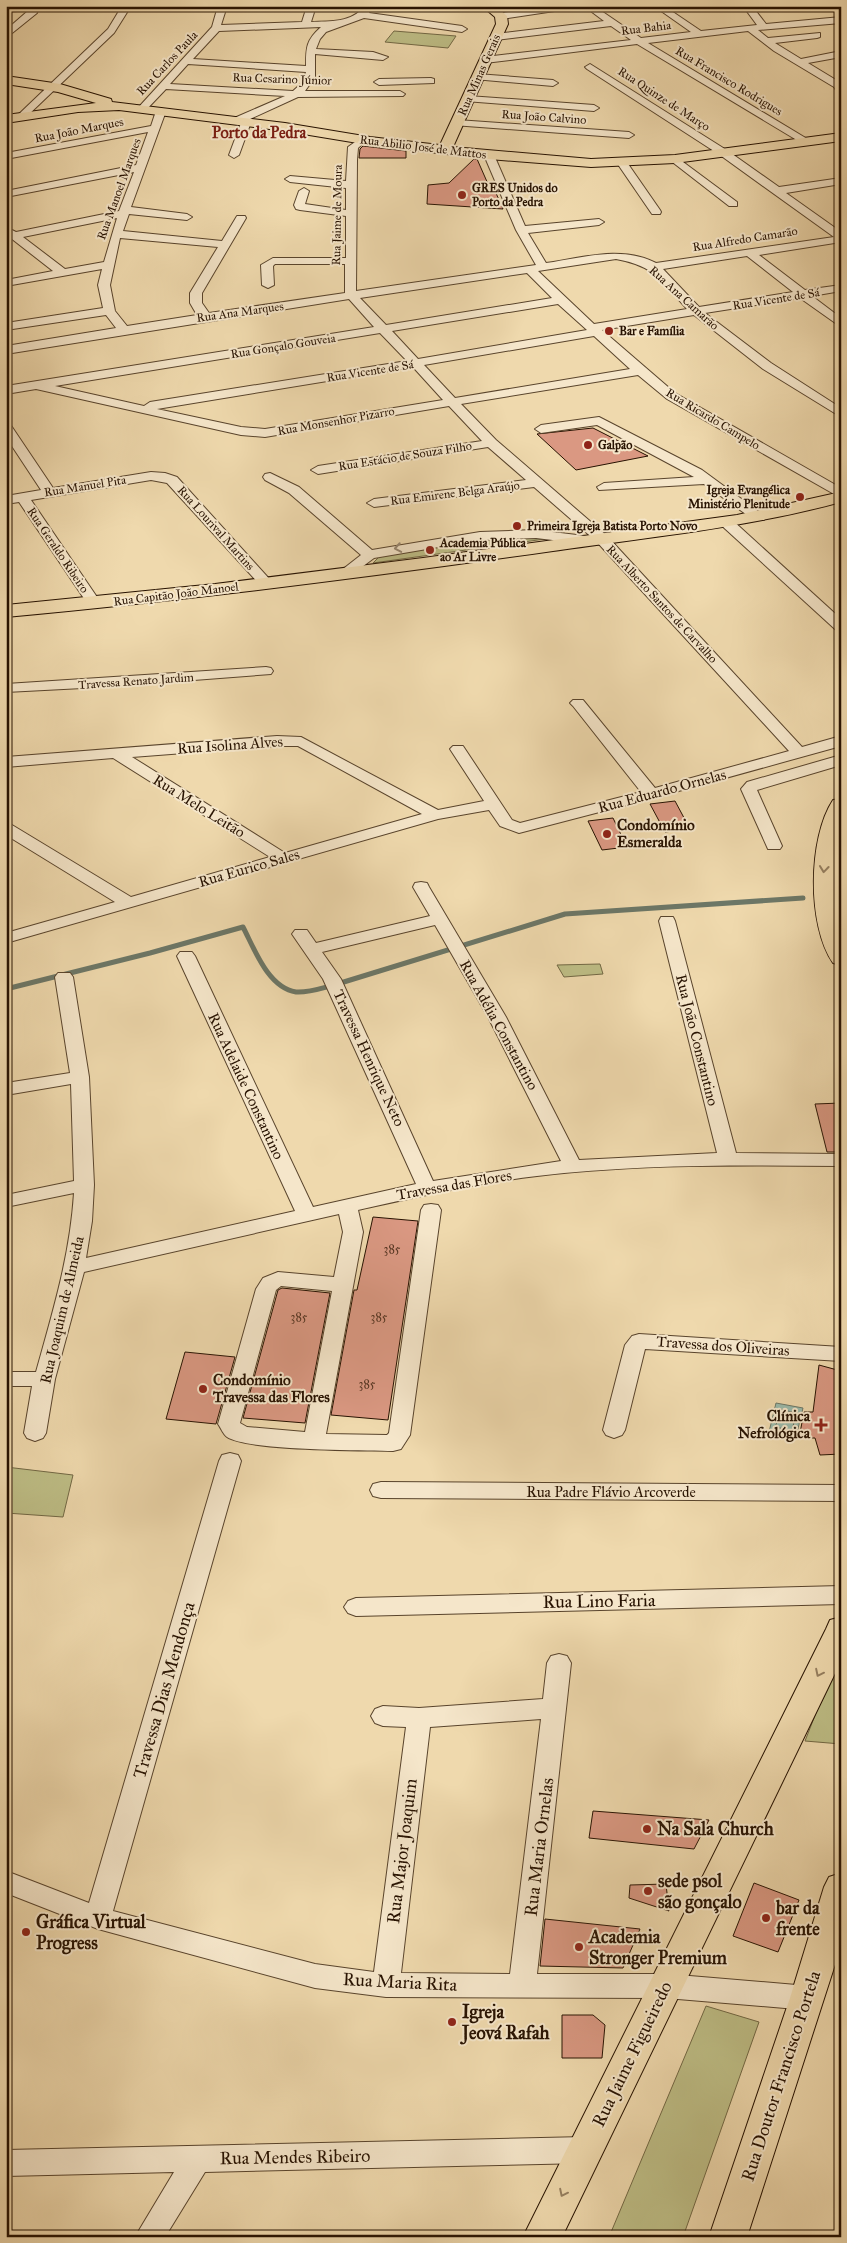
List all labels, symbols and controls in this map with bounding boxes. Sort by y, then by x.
street label: Rua Bahia [620,18,673,38]
street label: Rua Carlos Paula [134,27,201,98]
street label: Rua Minas Gerais [455,32,503,118]
street label: Rua Francisco Rodrigues [672,43,785,119]
street label: Rua Quinze de Março [615,64,713,134]
street label: Rua Cesarino Júnior [232,70,332,89]
street label: Rua João Calvino [501,107,587,128]
street label: Rua João Marques [33,115,125,146]
district label: Porto da Pedra [212,123,308,142]
street label: Rua Abilio José de Mattos [359,132,487,163]
street label: Rua Manoel Marques [94,136,145,242]
street label: Rua Jaime de Moura [329,164,346,266]
place label: GRES Unidos do Porto da Pedra [472,181,558,209]
marker: GRES Unidos do Porto da Pedra [456,189,468,201]
street label: Rua Alfredo Camarão [692,224,798,254]
street label: Rua Ana Camarão [646,263,722,333]
street label: Rua Vicente de Sá [732,285,821,313]
street label: Rua Ana Marques [195,299,285,326]
place label: Bar e Família [619,324,685,338]
marker: Bar e Família [603,325,615,337]
street label: Rua Gonçalo Gouveia [230,331,337,361]
street label: Rua Vicente de Sá [326,357,415,385]
street label: Rua Ricardo Campelo [664,385,762,453]
street label: Rua Monsenhor Pizarro [276,404,396,438]
place label: Galpão [598,438,632,453]
street label: Rua Estácio de Souza Filho [337,439,473,473]
marker: Galpão [582,439,594,451]
street label: Rua Manuel Pita [43,472,128,499]
street label: Rua Emirene Belga Araújo [389,478,521,509]
street label: Rua Lourival Martins [175,483,257,573]
place label: Igreja Evangélica Ministério Plenitude [688,483,791,511]
marker: Igreja Evangélica Ministério Plenitude [794,491,806,503]
street label: Rua Geraldo Ribeiro [24,505,92,595]
place label: Primeira Igreja Batista Porto Novo [527,519,698,534]
marker: Primeira Igreja Batista Porto Novo [511,520,523,532]
place label: Academia Pública ao Ar Livre [439,536,527,564]
street label: Rua Alberto Santos de Carvalho [604,542,720,666]
one-way arrow [393,543,402,553]
marker: Academia Pública ao Ar Livre [424,544,436,556]
street label: Rua Capitão João Manoel [113,579,240,610]
street label: Travessa Renato Jardim [78,670,194,693]
street label: Rua Isolina Alves [177,732,283,758]
street label: Rua Eduardo Ornelas [596,765,728,817]
street label: Rua Melo Leitão [150,771,249,842]
place label: Condomínio Esmeralda [617,816,695,851]
marker: Condomínio Esmeralda [601,828,613,840]
street label: Rua Eurico Sales [196,845,302,891]
one-way arrow [819,865,830,873]
street label: Rua Adélia Constantino [456,957,542,1093]
street label: Rua João Constantino [671,972,722,1108]
street label: Travessa Henrique Neto [329,987,409,1130]
street label: Rua Adelaide Constantino [204,1010,288,1162]
street label: Travessa das Flores [395,1166,513,1204]
street label: Rua Joaquim de Almeida [36,1234,89,1386]
house number: 385 [384,1242,401,1256]
house number: 385 [291,1310,308,1324]
house number: 385 [371,1310,388,1324]
street label: Travessa dos Oliveiras [656,1332,790,1360]
place label: Condomínio Travessa das Flores [212,1371,330,1406]
house number: 385 [359,1377,376,1391]
marker: Condomínio Travessa das Flores [197,1383,209,1395]
place label: Clínica Nefrológica [738,1407,811,1443]
marker: Clínica Nefrológica [814,1418,828,1432]
street label: Rua Padre Flávio Arcoverde [526,1483,696,1501]
street label: Rua Lino Faria [542,1589,656,1613]
street label: Travessa Dias Mendonça [128,1599,200,1781]
one-way arrow [816,1667,826,1676]
street label: Rua Maria Ornelas [520,1776,558,1918]
street label: Rua Major Joaquim [382,1777,423,1925]
place label: Na Sala Church [657,1818,775,1840]
marker: Na Sala Church [641,1823,653,1835]
place label: sede psol são gonçalo [658,1870,742,1914]
marker: sede psol são gonçalo [642,1885,654,1897]
place label: bar da frente [775,1897,820,1940]
place label: Gráfica Virtual Progress [36,1911,147,1955]
marker: bar da frente [760,1912,772,1924]
marker: Gráfica Virtual Progress [20,1926,32,1938]
place label: Academia Stronger Premium [588,1926,728,1970]
marker: Academia Stronger Premium [573,1941,585,1953]
street label: Rua Maria Rita [342,1968,458,1996]
street label: Rua Doutor Francisco Portela [737,1968,826,2184]
street label: Rua Jaime Figueiredo [587,1978,678,2131]
place label: Igreja Jeová Rafah [460,2001,551,2045]
marker: Igreja Jeová Rafah [446,2016,458,2028]
street label: Rua Mendes Ribeiro [219,2145,371,2169]
one-way arrow [559,2188,570,2197]

